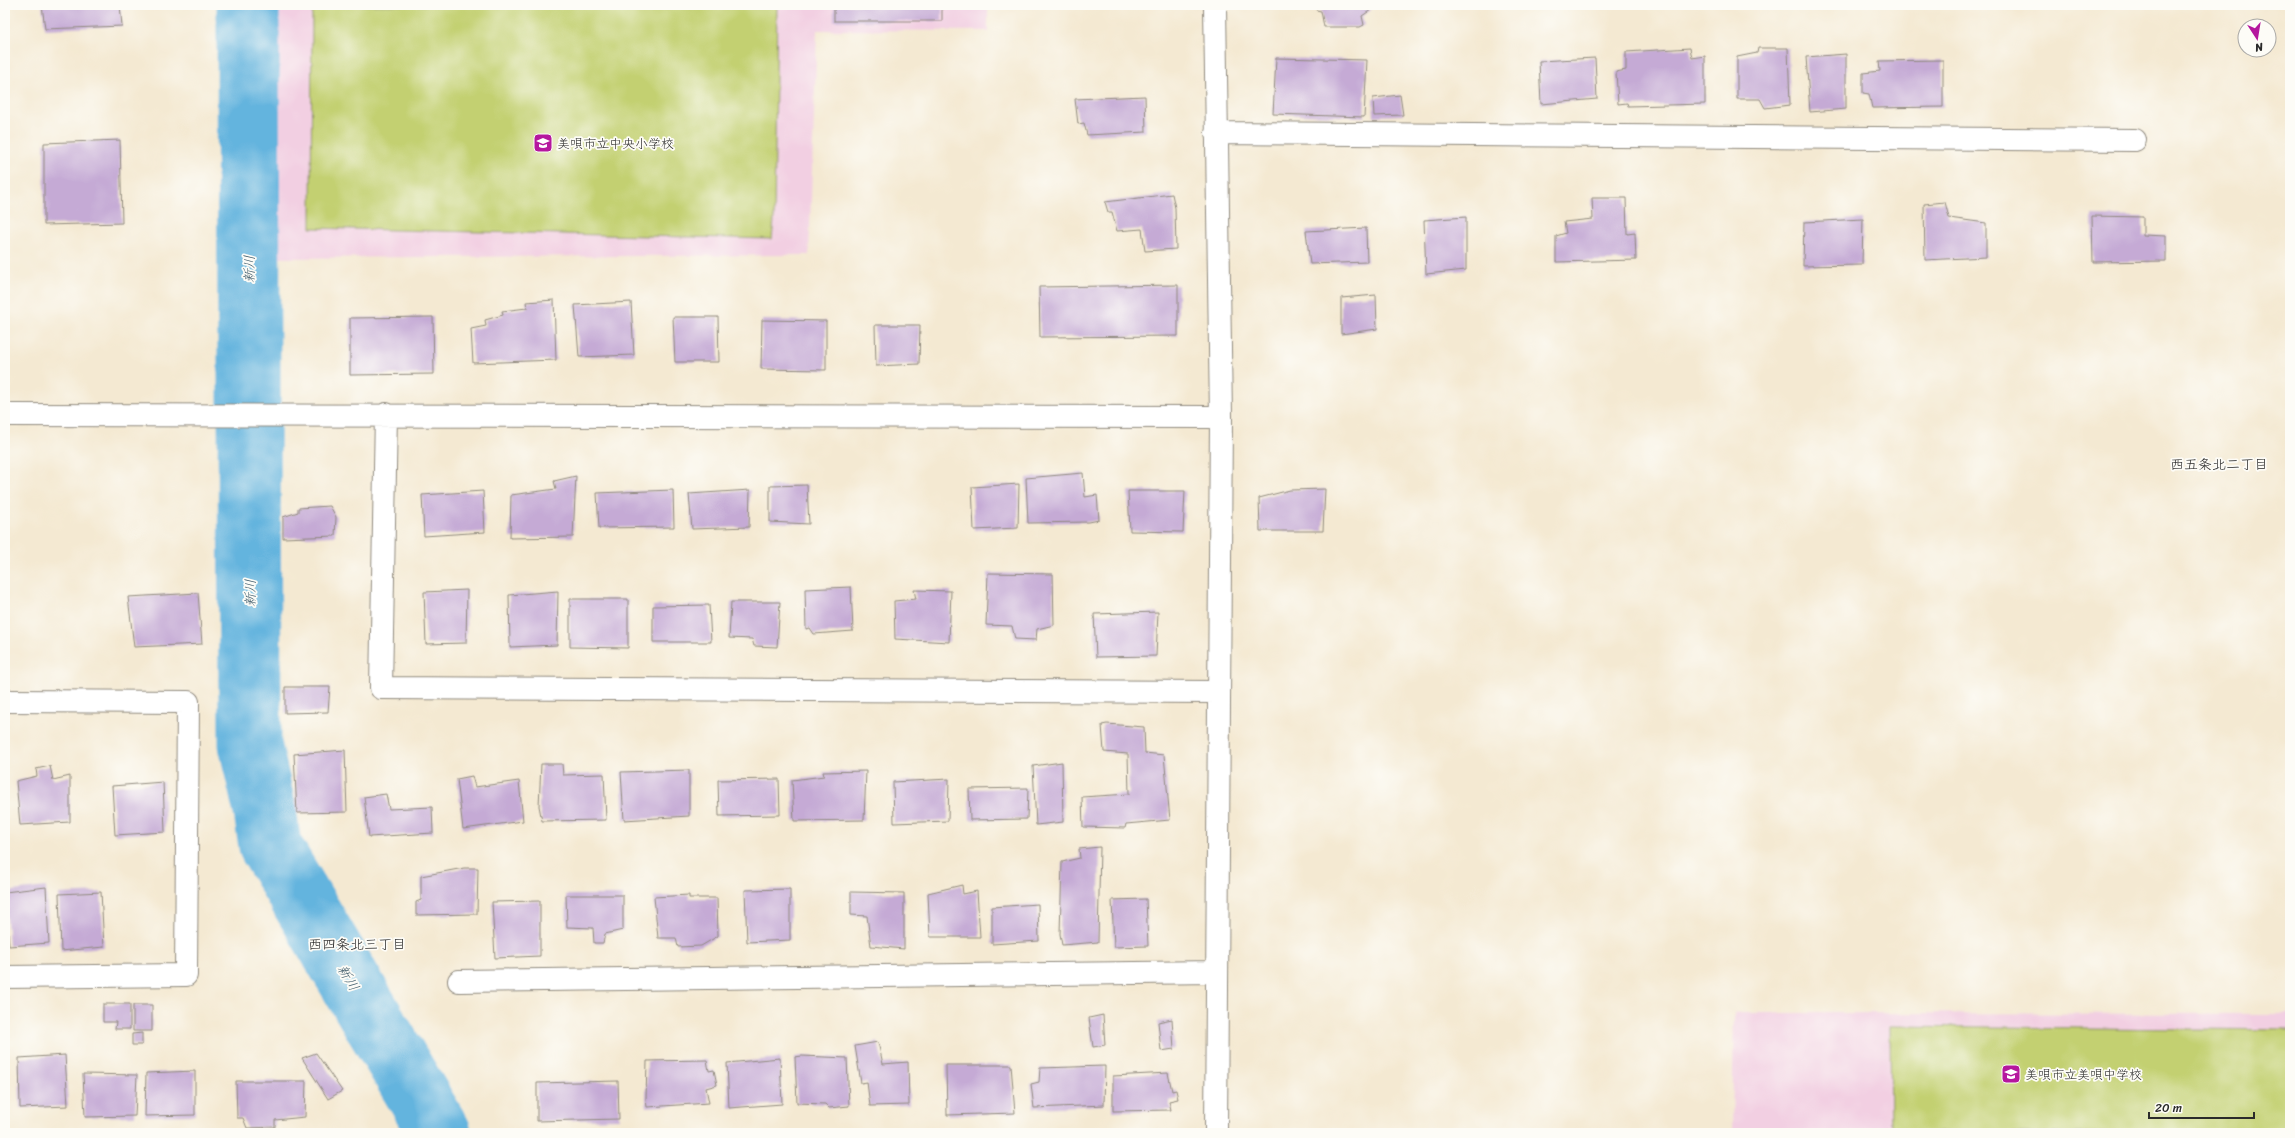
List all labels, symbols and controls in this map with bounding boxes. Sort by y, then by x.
north arrow [2237,18,2277,58]
text: N [2253,37,2266,57]
school or university icon: 美唄市立中央小学校 [532,132,554,154]
place label: 美唄市立中央小学校 [557,132,674,155]
water label: 新川 [237,255,262,283]
district label: 西五条北二丁目 [2170,452,2268,477]
water label: 新川 [238,579,263,607]
district label: 西四条北三丁目 [308,932,406,957]
water label: 新川 [330,960,366,996]
school or university icon: 美唄市立美唄中学校 [2000,1063,2022,1085]
place label: 美唄市立美唄中学校 [2025,1063,2142,1086]
scale bar [2149,1094,2254,1120]
text: 20 m [2155,1097,2182,1119]

